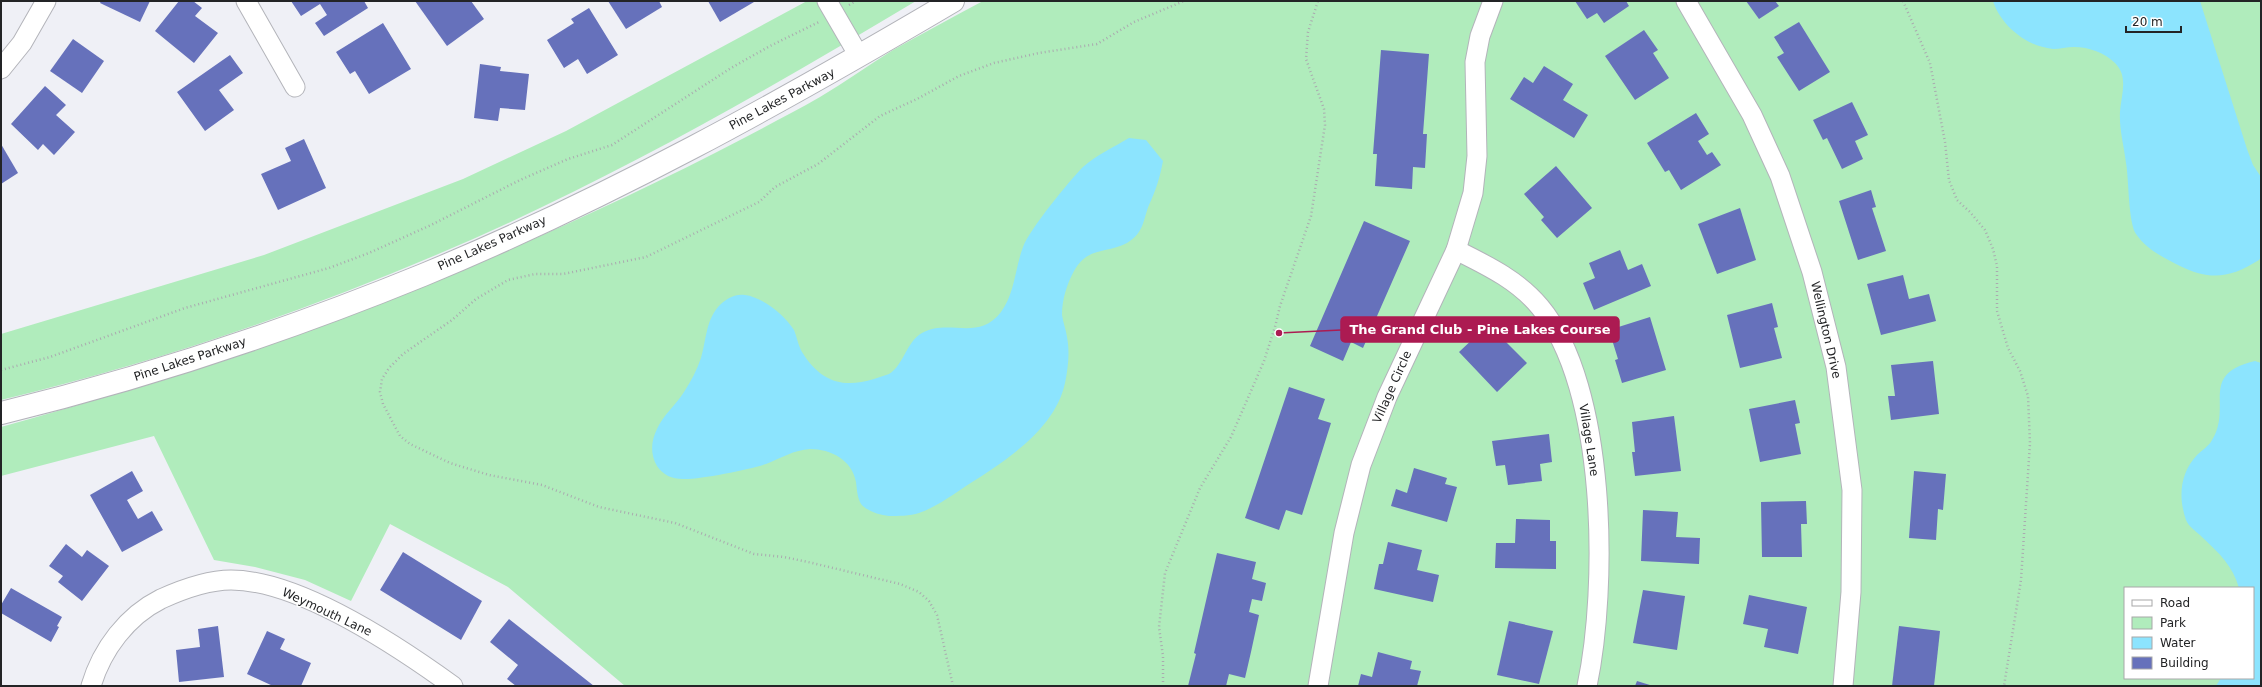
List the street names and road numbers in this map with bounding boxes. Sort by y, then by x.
street label: Pine Lakes Parkway [727,65,837,133]
street label: Pine Lakes Parkway [436,213,548,273]
street label: Wellington Drive [1808,280,1844,380]
street label: Pine Lakes Parkway [132,334,248,384]
street label: Village Circle [1370,349,1414,425]
street label: Village Lane [1576,403,1602,477]
street label: Weymouth Lane [280,585,374,639]

